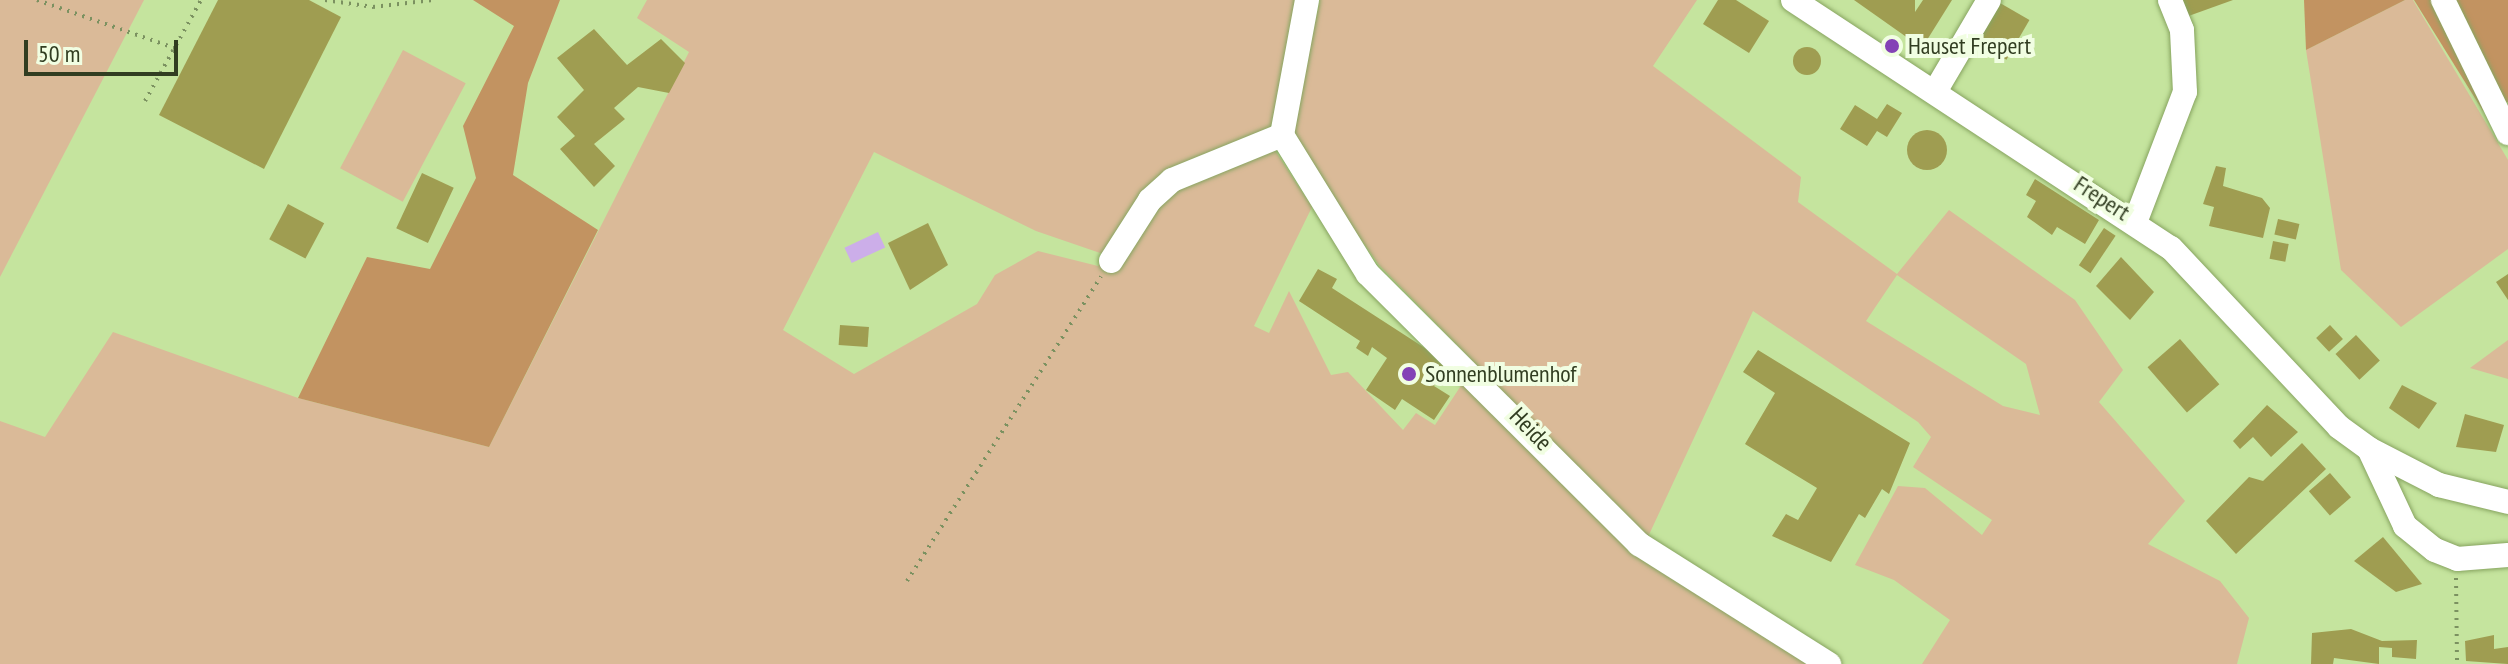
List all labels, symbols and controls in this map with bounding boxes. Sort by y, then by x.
scale bar [28,24,182,74]
place label: Hauset Frepert [1908,32,2031,60]
marker: Hauset Frepert [1883,37,1901,55]
text: 50 m [38,38,80,69]
street label: Frepert [2069,169,2135,227]
place label: Sonnenblumenhof [1425,360,1577,388]
marker: Sonnenblumenhof [1400,365,1418,383]
street label: Heide [1504,402,1558,456]

